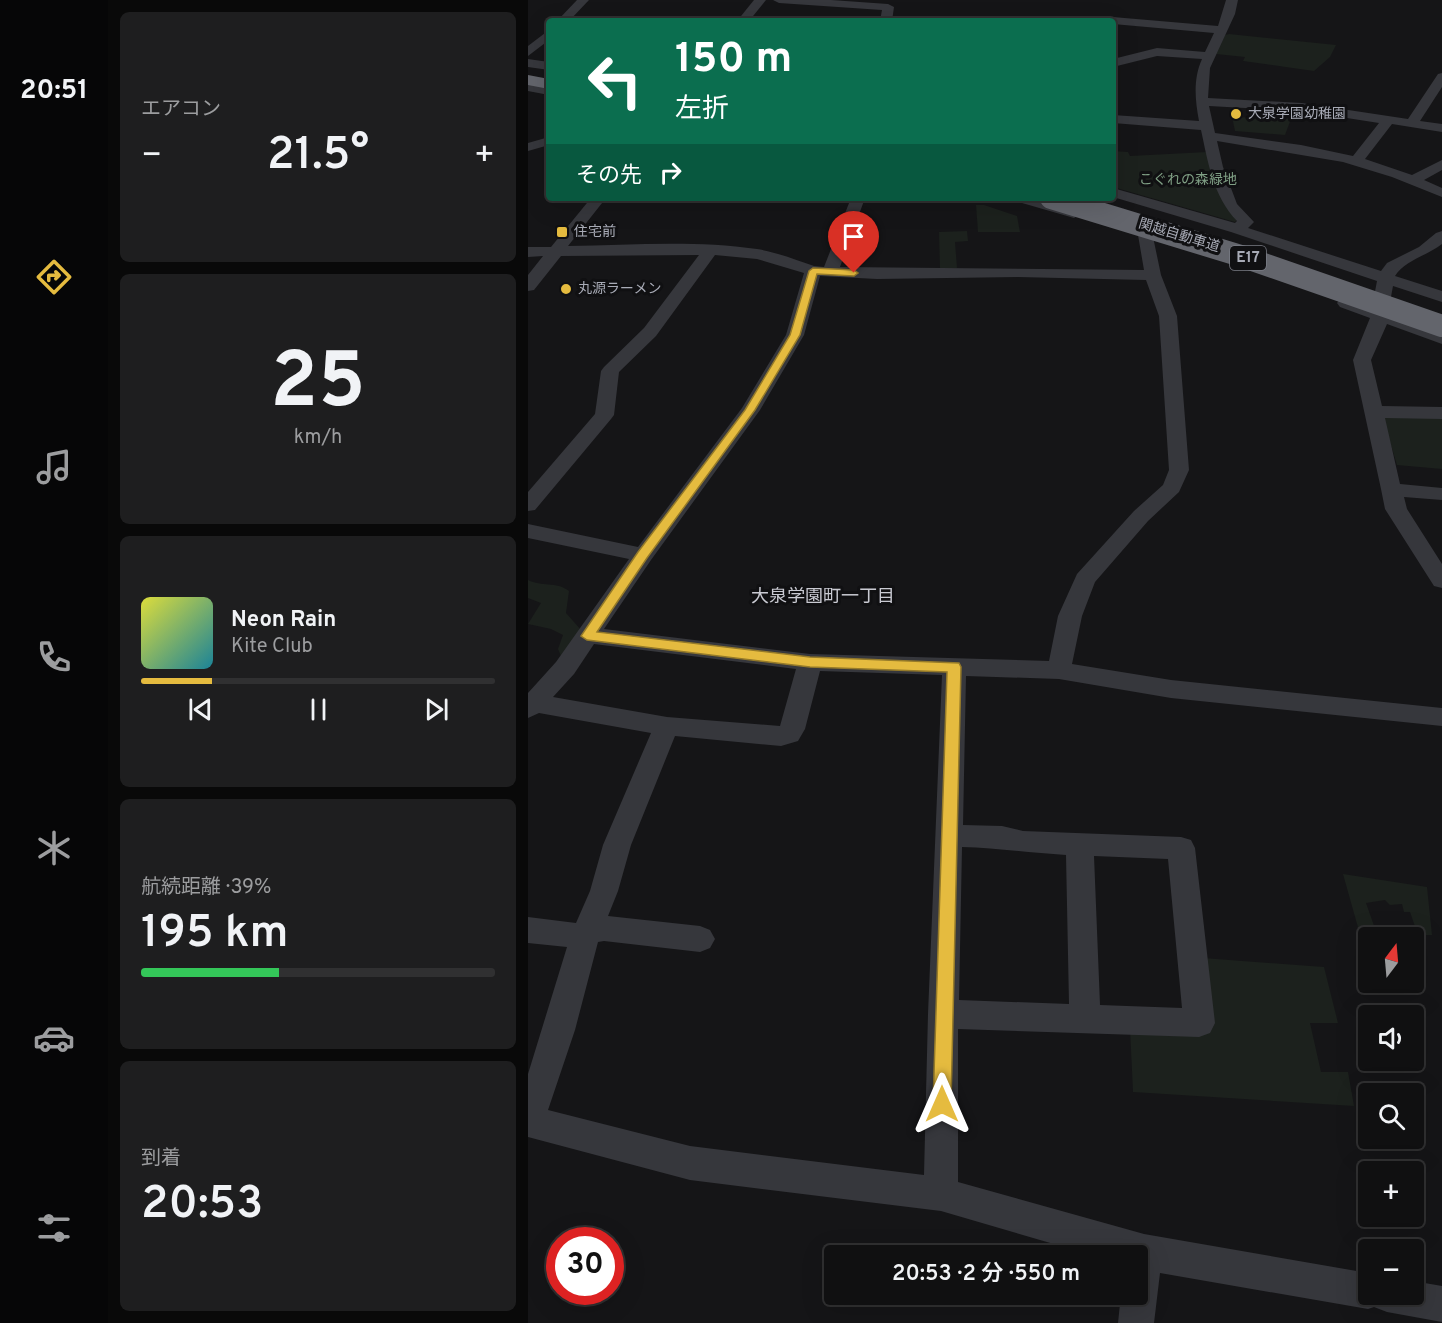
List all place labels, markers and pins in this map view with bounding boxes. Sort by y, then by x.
place label: 大泉学園幼稚園 [1248,105,1346,123]
marker: 大泉学園幼稚園 [1229,107,1243,121]
pin [828,211,879,273]
place label: 住宅前 [574,223,616,241]
marker: 住宅前 [555,225,569,239]
place label: 丸源ラーメン [578,281,661,298]
marker: 丸源ラーメン [559,282,573,296]

